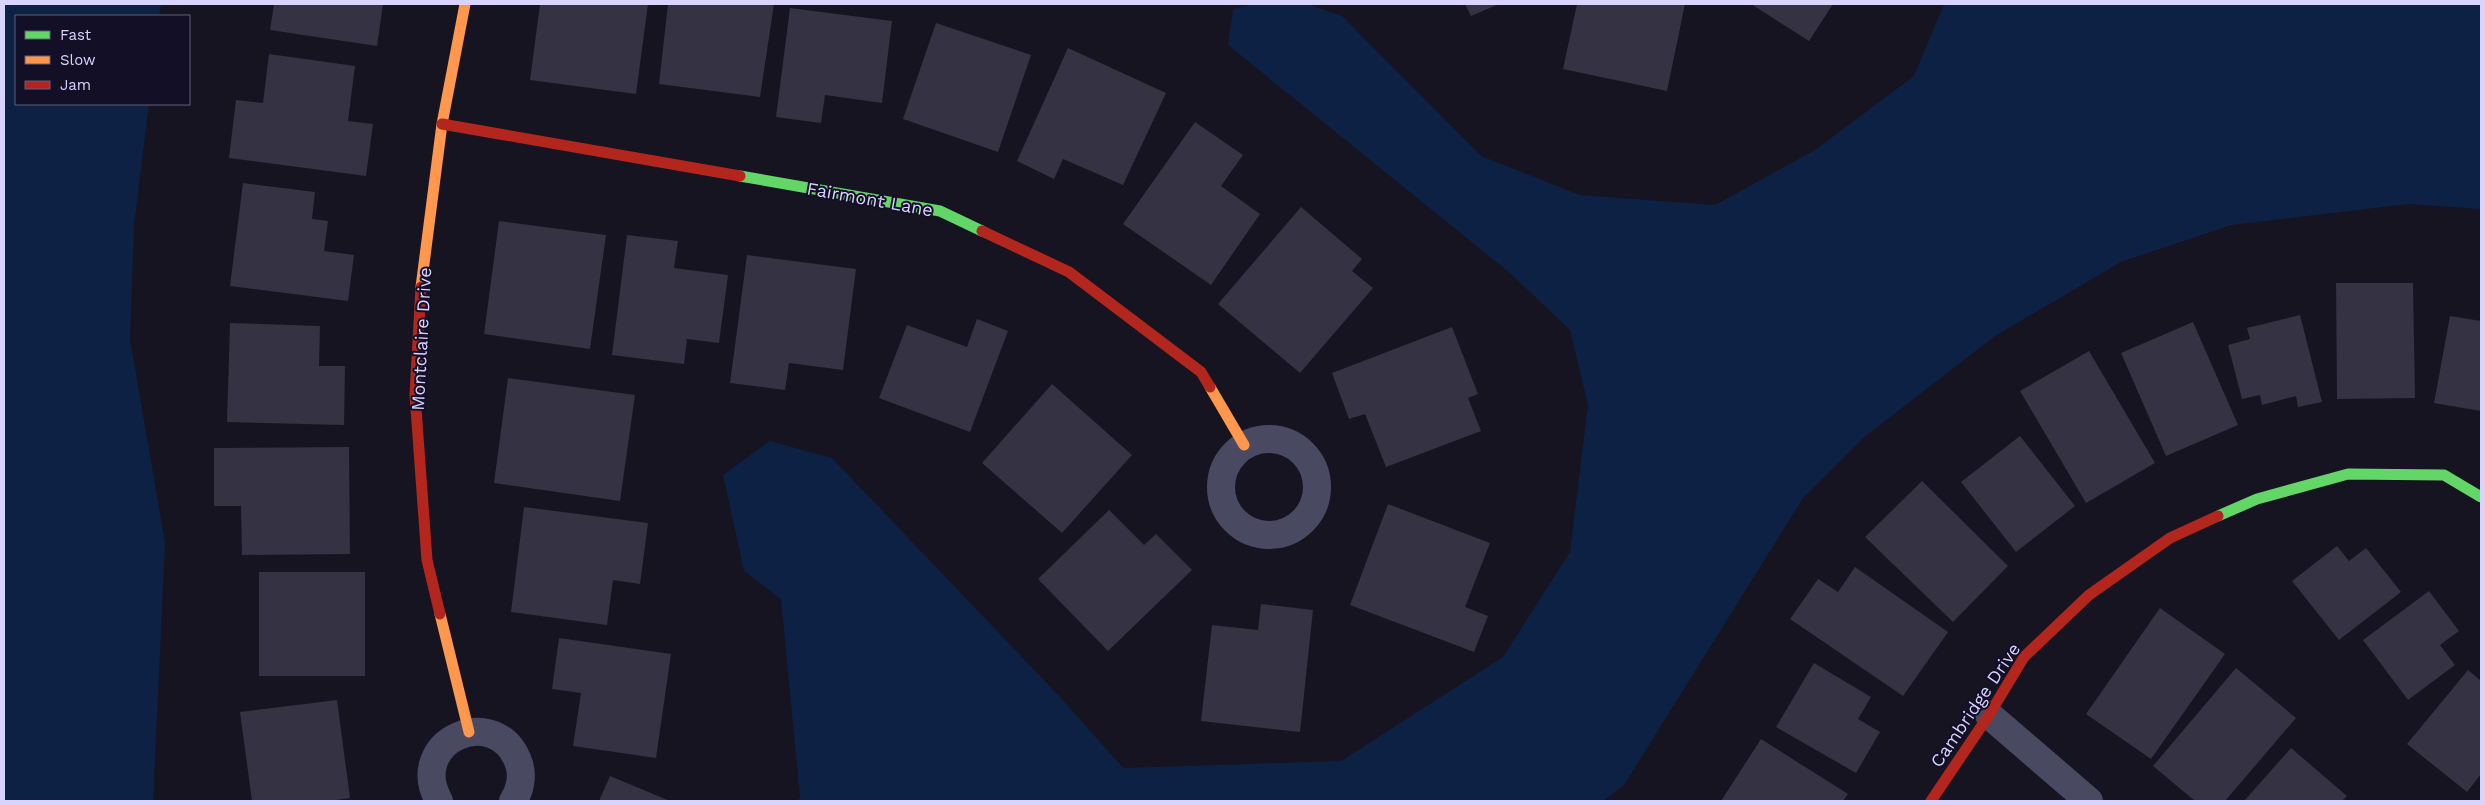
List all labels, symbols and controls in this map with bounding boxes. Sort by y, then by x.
legend [15,15,190,105]
text: Fast [60,26,92,44]
text: Slow [60,51,96,69]
text: Jam [60,76,91,94]
street label: Fairmont Lane [805,178,935,220]
street label: Montclaire Drive [407,267,435,411]
street label: Cambridge Drive [1926,639,2024,771]

